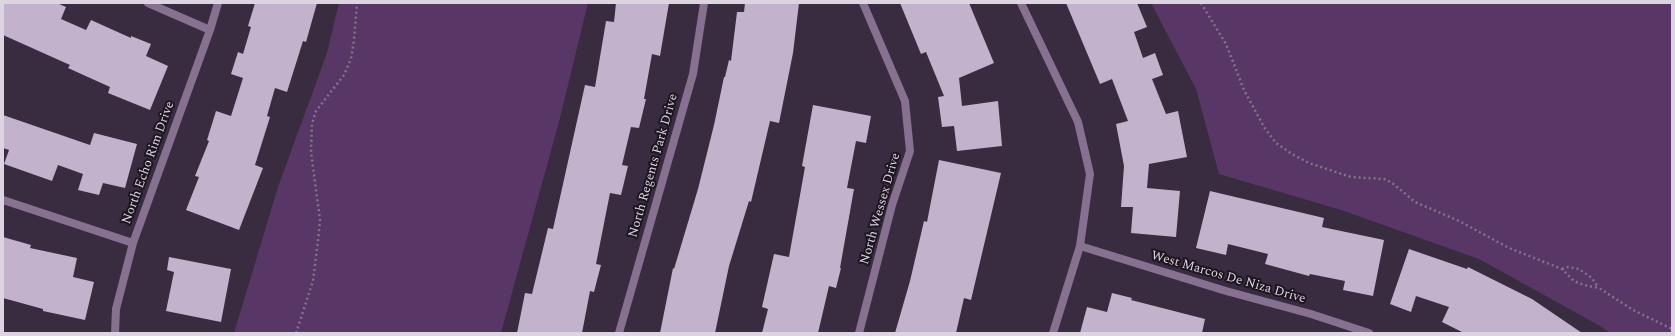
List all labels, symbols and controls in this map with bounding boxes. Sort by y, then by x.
street label: North Regents Park Drive [626,92,682,240]
street label: North Echo Rim Drive [120,100,178,226]
street label: North Wessex Drive [858,151,904,267]
street label: West Marcos De Niza Drive [1149,248,1307,308]

